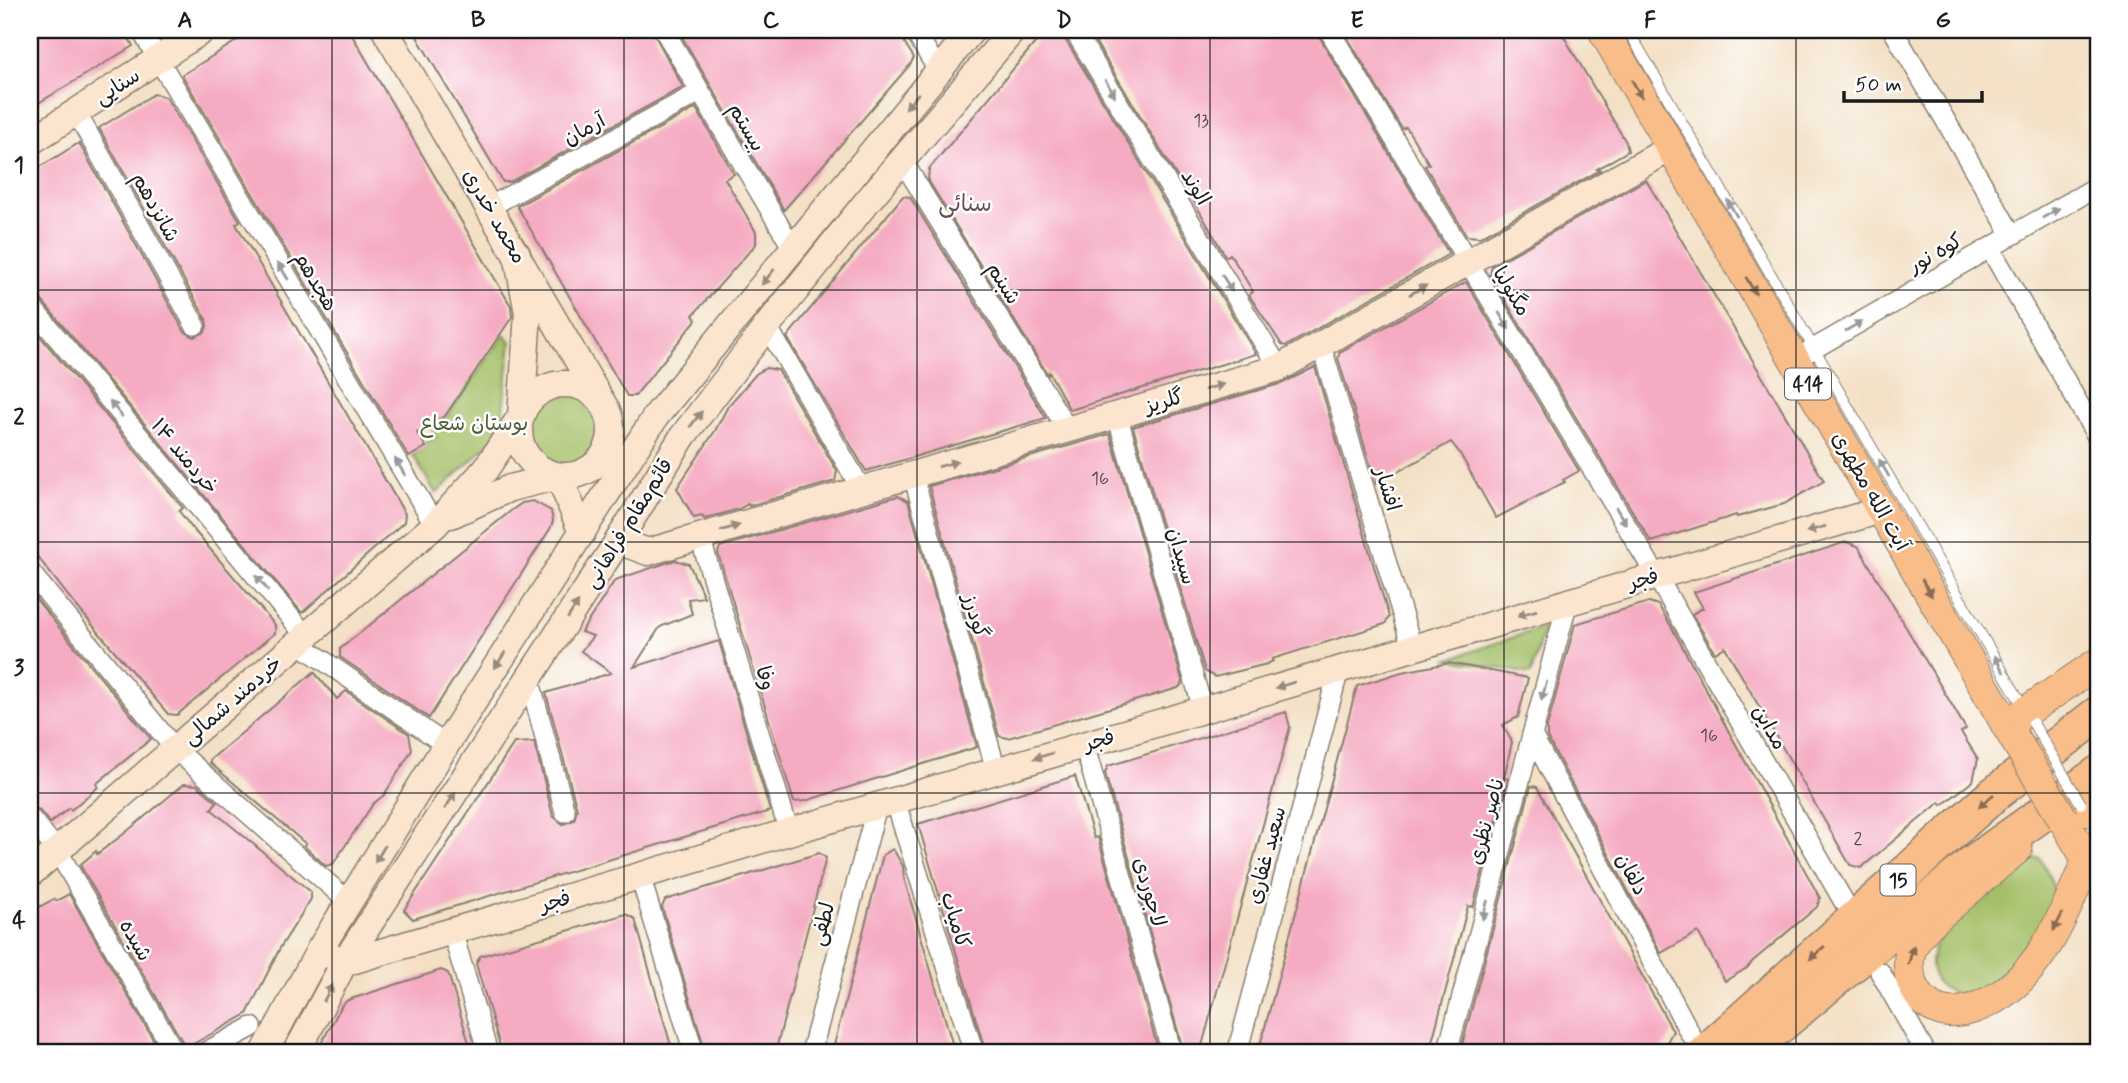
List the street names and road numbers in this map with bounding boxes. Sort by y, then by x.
street label: سنایی [89,62,146,112]
street label: بیستم [720,98,771,158]
street label: آرمان [558,107,611,153]
street label: محمد خدری [456,164,533,269]
street label: الوند [1174,164,1217,211]
street label: شانزدهم [124,168,186,248]
street label: کوه نور [1902,227,1968,281]
street label: هجدهم [285,246,344,317]
street label: شبنم [979,257,1027,311]
street label: مگنولیا [1485,261,1537,322]
road number: 414 [1785,368,1831,400]
street label: گلریز [1139,383,1187,421]
street label: خردمند ۱۴ [144,413,224,501]
street label: آیت الله مطهری [1825,427,1916,557]
street label: قائم‌مقام فراهانی [578,453,681,594]
street label: افشار [1367,462,1407,515]
street label: سپیدان [1160,524,1203,588]
street label: فجر [1622,562,1662,598]
street label: گودرز [955,589,995,642]
street label: خردمند شمالی [177,650,288,752]
street label: وفا [748,663,782,694]
street label: مداین [1745,700,1793,755]
street label: فجر [1078,723,1118,759]
street label: ناصر نظری [1462,774,1512,868]
street label: سعید غفاری [1240,803,1293,907]
street label: دلفان [1608,848,1654,901]
street label: لاجوردی [1126,854,1172,930]
road number: 15 [1881,864,1916,895]
street label: فجر [534,884,574,920]
street label: کامیاب [933,889,977,952]
street label: لطفی [804,899,842,949]
street label: شیده [112,915,158,966]

